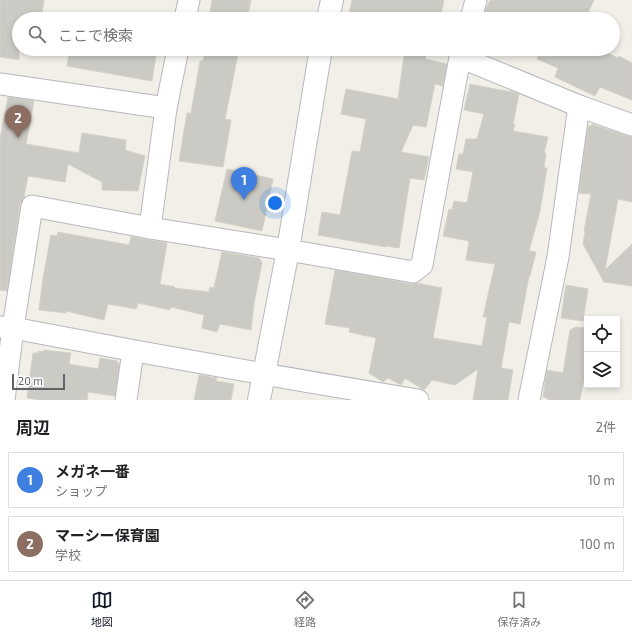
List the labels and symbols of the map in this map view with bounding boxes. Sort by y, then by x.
pin: 2 [5,105,31,138]
pin: 1 [231,167,257,200]
your location [265,193,285,213]
scale bar [12,372,65,391]

